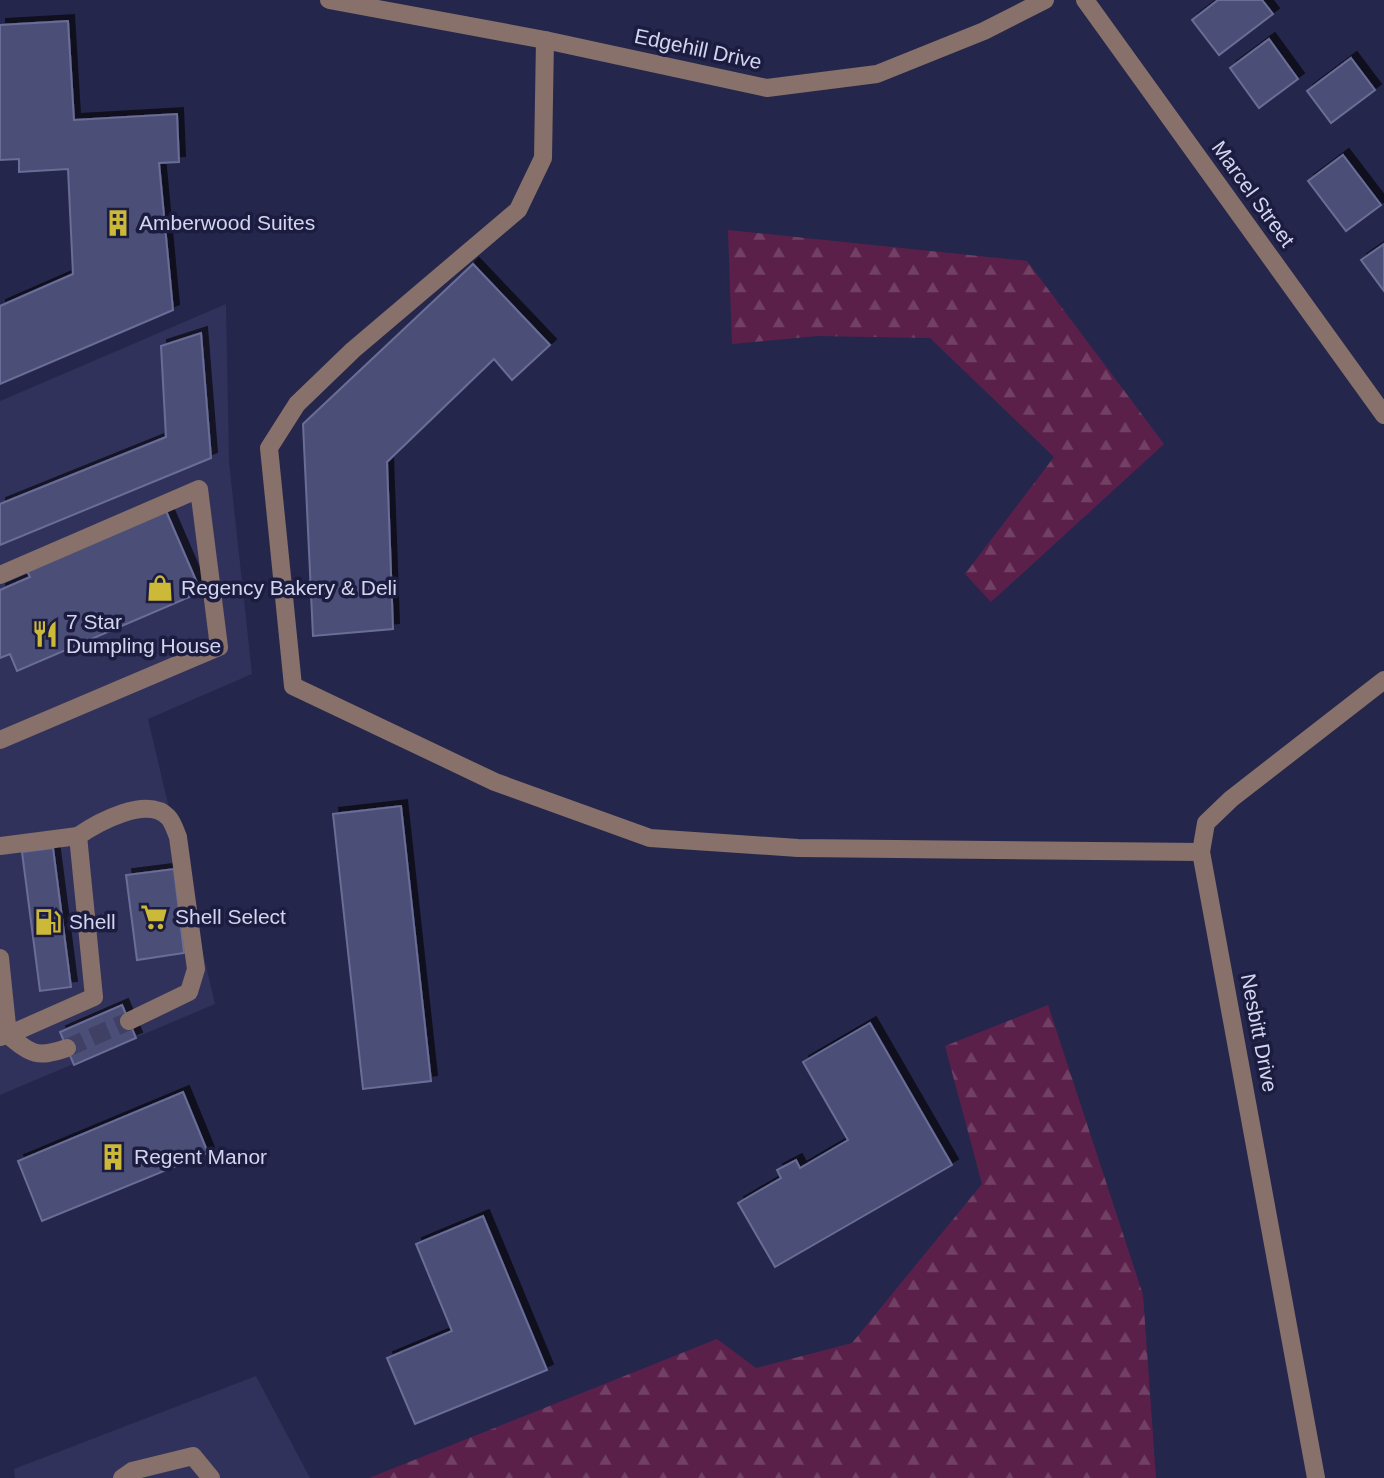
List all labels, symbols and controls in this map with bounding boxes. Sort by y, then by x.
street label: Edgehill Drive [632,24,764,73]
street label: Marcel Street [1207,136,1300,251]
building icon: Amberwood Suites [103,208,133,238]
place label: Amberwood Suites [139,211,315,234]
shop icon: Regency Bakery & Deli [145,573,175,603]
place label: Regency Bakery & Deli [181,576,397,599]
place label: 7 Star Dumpling House [66,610,221,657]
restaurant icon: 7 Star Dumpling House [30,619,60,649]
supermarket icon: Shell Select [139,902,169,932]
place label: Shell Select [175,905,286,928]
fuel station icon: Shell [33,907,63,937]
place label: Shell [69,910,116,933]
street label: Nesbitt Drive [1237,972,1282,1094]
building icon: Regent Manor [98,1142,128,1172]
place label: Regent Manor [134,1145,267,1168]

